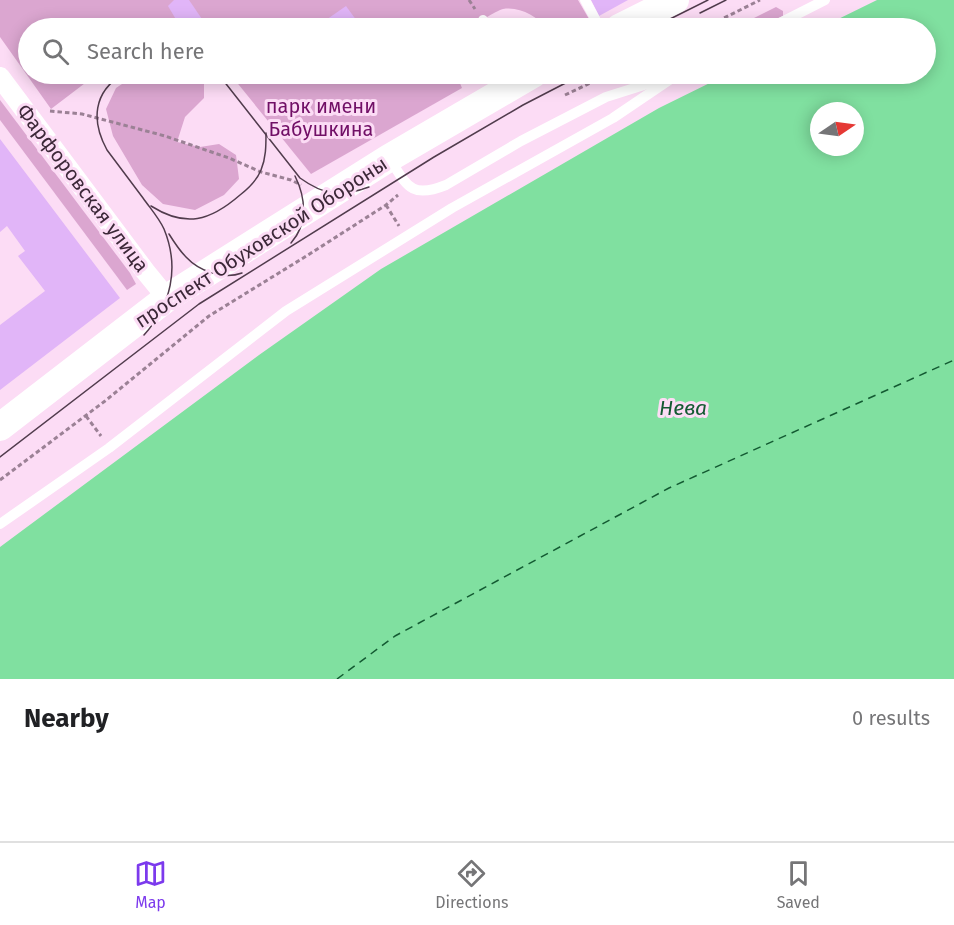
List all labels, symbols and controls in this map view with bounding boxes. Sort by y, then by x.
search box [18,18,936,84]
icon: search [39,35,72,68]
text: Search here [87,38,205,65]
park label: парк имени Бабушкина [266,94,376,141]
street label: Фарфоровская улица [12,99,154,277]
north arrow [810,102,864,156]
street label: проспект Обуховской Обороны [130,151,392,333]
water label: Нева [659,395,707,421]
text: Nearby [24,703,109,734]
text: 0 results [852,706,930,730]
tab: Map [134,857,167,912]
tab: Directions [435,857,509,912]
tab: Saved [777,857,820,912]

